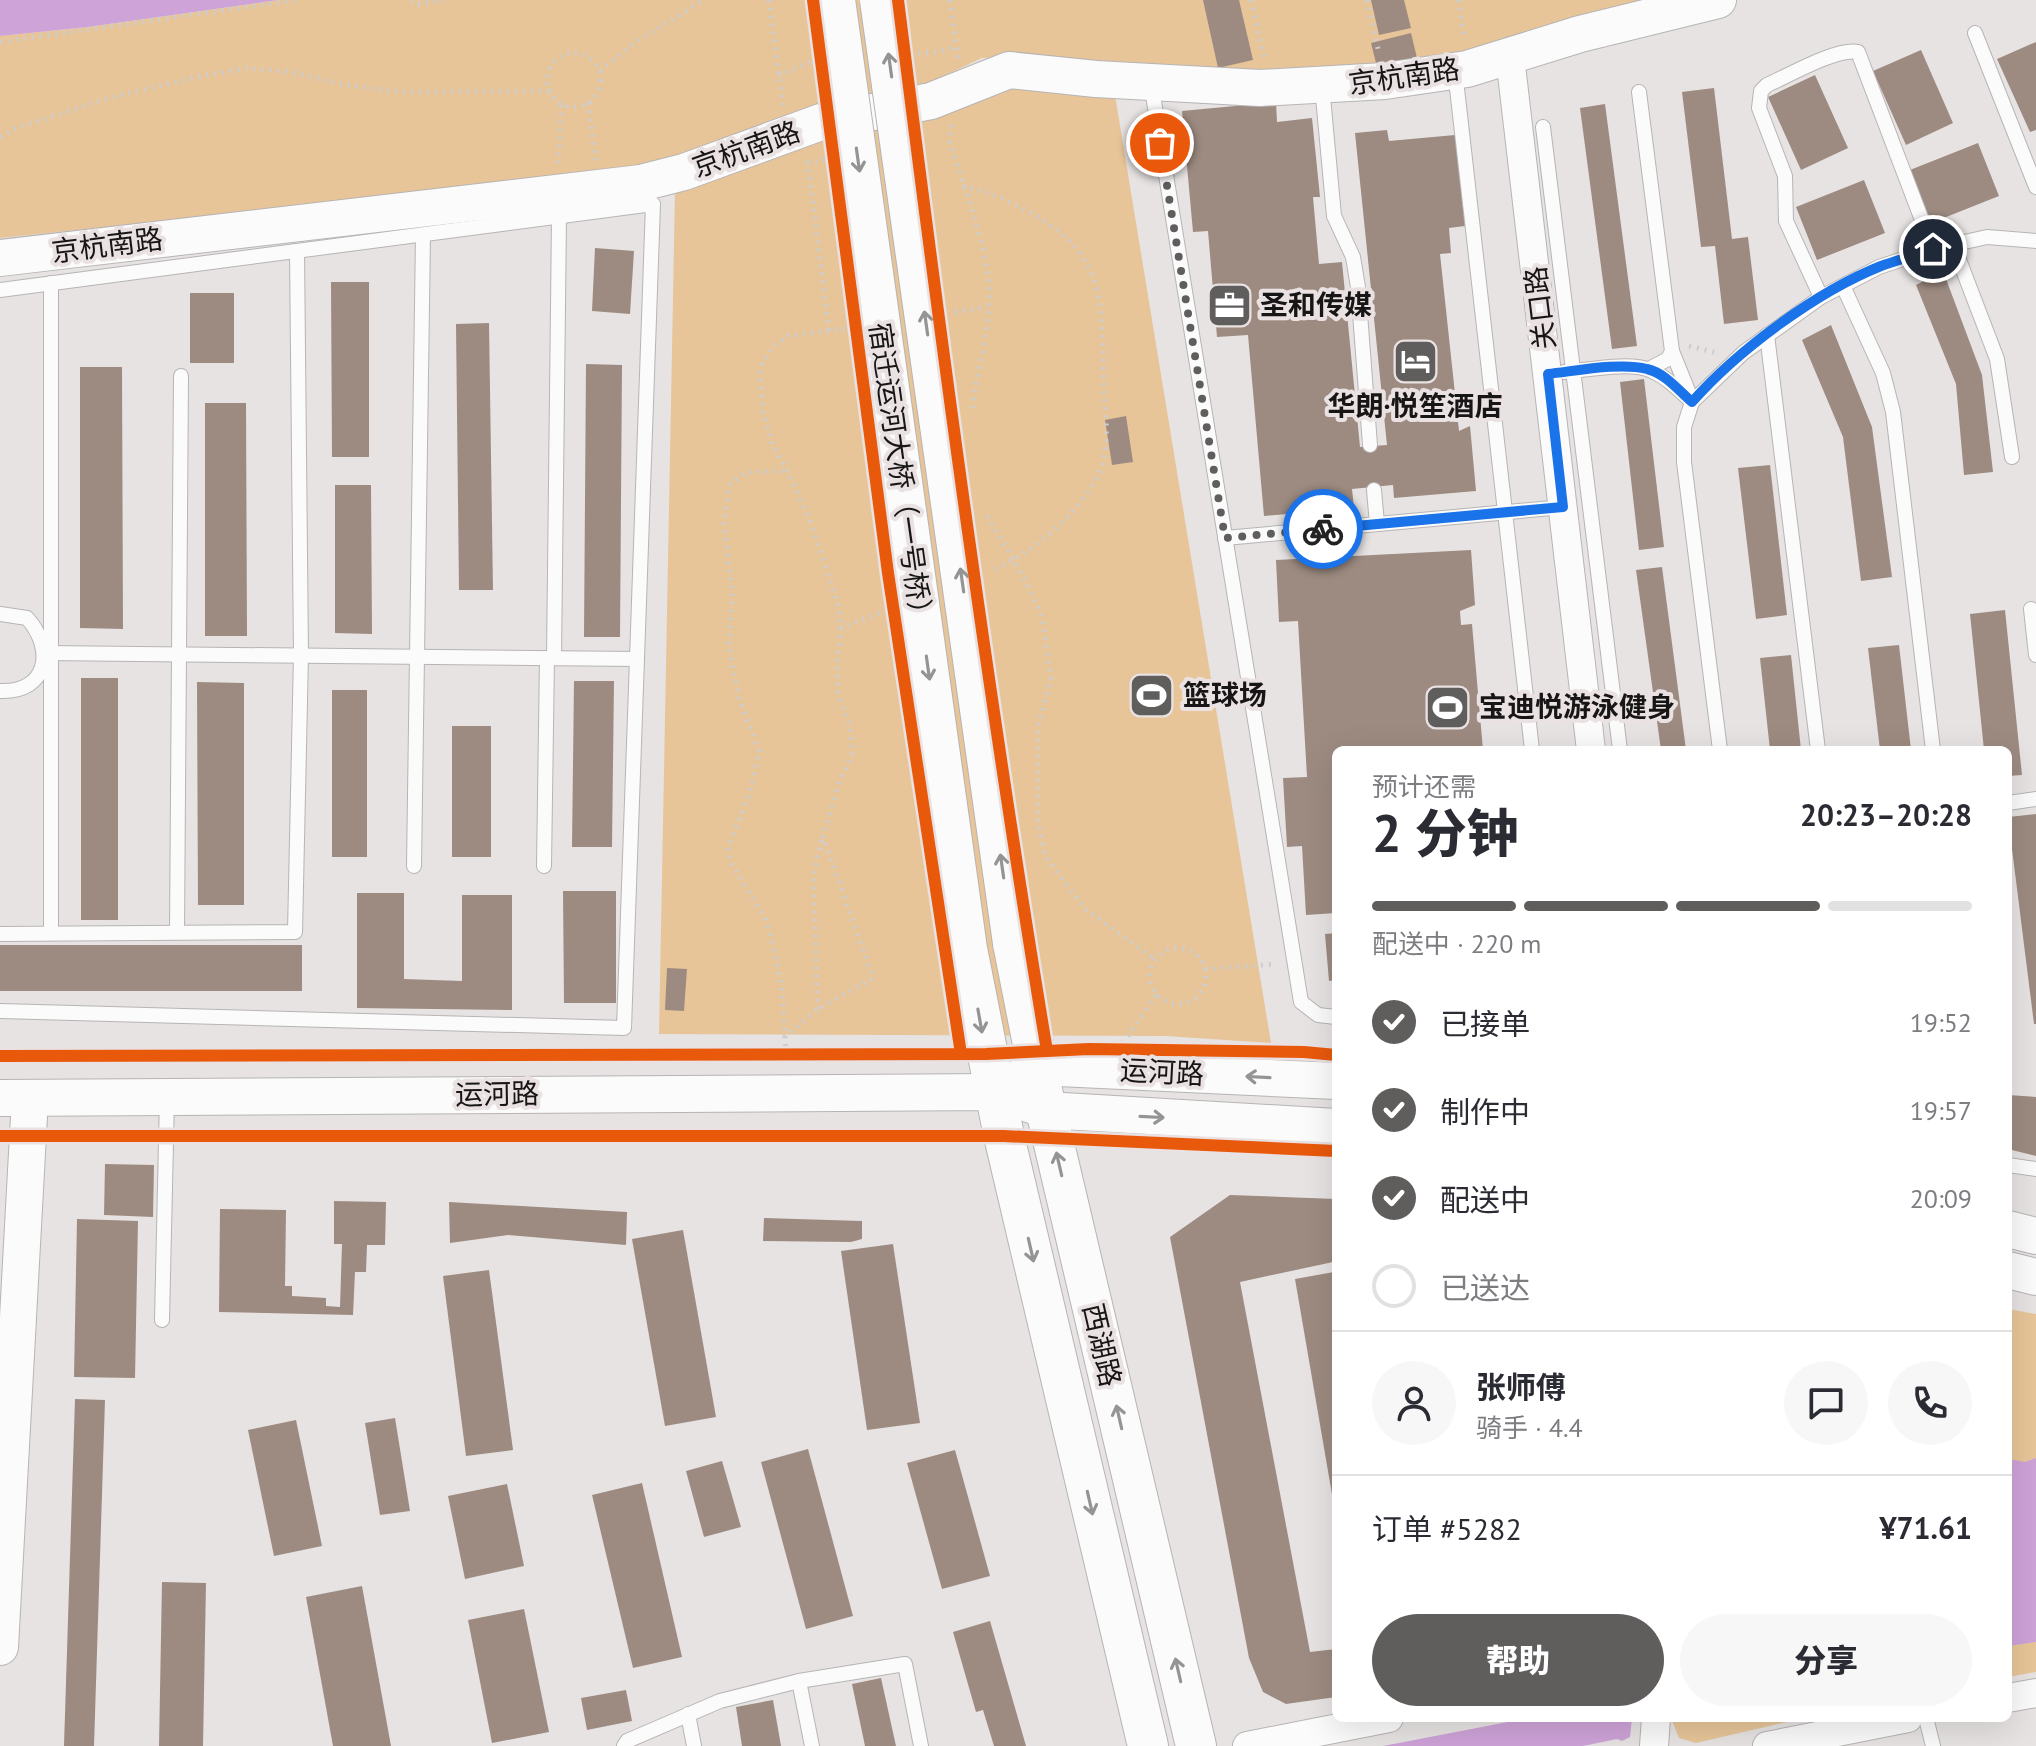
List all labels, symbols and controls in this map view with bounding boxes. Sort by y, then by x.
street label: 京杭南路 [1346,49,1462,102]
one-way arrow [882,53,897,79]
pin [1126,109,1194,177]
street label: 京杭南路 [687,112,805,185]
icon: bag [1138,121,1182,165]
one-way arrow [851,147,866,173]
pin [1899,215,1967,283]
street label: 京杭南路 [49,219,165,270]
icon: home [1911,227,1955,271]
street label: 关口路 [1516,264,1563,352]
office icon: 圣和传媒 [1205,281,1253,329]
place label: 圣和传媒 [1260,286,1372,323]
one-way arrow [918,311,933,336]
street label: 宿迁运河大桥（一号桥） [862,320,941,630]
hotel icon: 华朗·悦笙酒店 [1391,337,1439,385]
place label: 华朗·悦笙酒店 [1327,387,1503,424]
courier [1283,489,1363,569]
icon: bike [1301,507,1345,551]
one-way arrow [954,568,969,593]
one-way arrow [921,654,936,680]
sports icon: 篮球场 [1128,671,1176,719]
place label: 篮球场 [1183,676,1267,713]
sports icon: 宝迪悦游泳健身 [1424,683,1472,731]
place label: 宝迪悦游泳健身 [1479,688,1675,725]
text: 预计还需 [1372,770,1476,803]
text: 20:23–20:28 [1800,795,1972,834]
text: 2 分钟 [1372,799,1519,866]
one-way arrow [994,853,1009,879]
text: 配送中 · 220 m [1372,927,1541,960]
icon: check [1372,1000,1416,1044]
text: 已接单 [1440,1004,1530,1043]
text: 19:52 [1910,1006,1972,1039]
one-way arrow [973,1008,988,1033]
street label: 运河路 [1119,1051,1205,1092]
one-way arrow [1245,1069,1272,1084]
street label: 运河路 [455,1074,539,1113]
icon: check [1372,1088,1416,1132]
text: 制作中 [1440,1092,1530,1131]
text: 19:57 [1910,1094,1972,1127]
one-way arrow [1138,1109,1165,1124]
one-way arrow [1051,1151,1066,1177]
icon: check [1372,1176,1416,1220]
text: 配送中 [1440,1180,1530,1219]
text: 20:09 [1910,1182,1972,1215]
one-way arrow [1024,1237,1039,1262]
text: 已送达 [1440,1268,1530,1307]
street label: 西湖路 [1075,1300,1130,1390]
button: person [1372,1361,1456,1445]
button: chat [1784,1361,1868,1445]
button: phone [1888,1361,1972,1445]
text: 张师傅 [1476,1367,1566,1406]
one-way arrow [1110,1405,1125,1430]
text: 骑手 · 4.4 [1476,1411,1583,1444]
one-way arrow [1084,1490,1099,1515]
text: ¥71.61 [1880,1508,1972,1547]
text: 订单 #5282 [1372,1509,1522,1548]
button: 帮助 [1372,1614,1664,1706]
button: 分享 [1680,1614,1972,1706]
one-way arrow [1170,1658,1185,1683]

